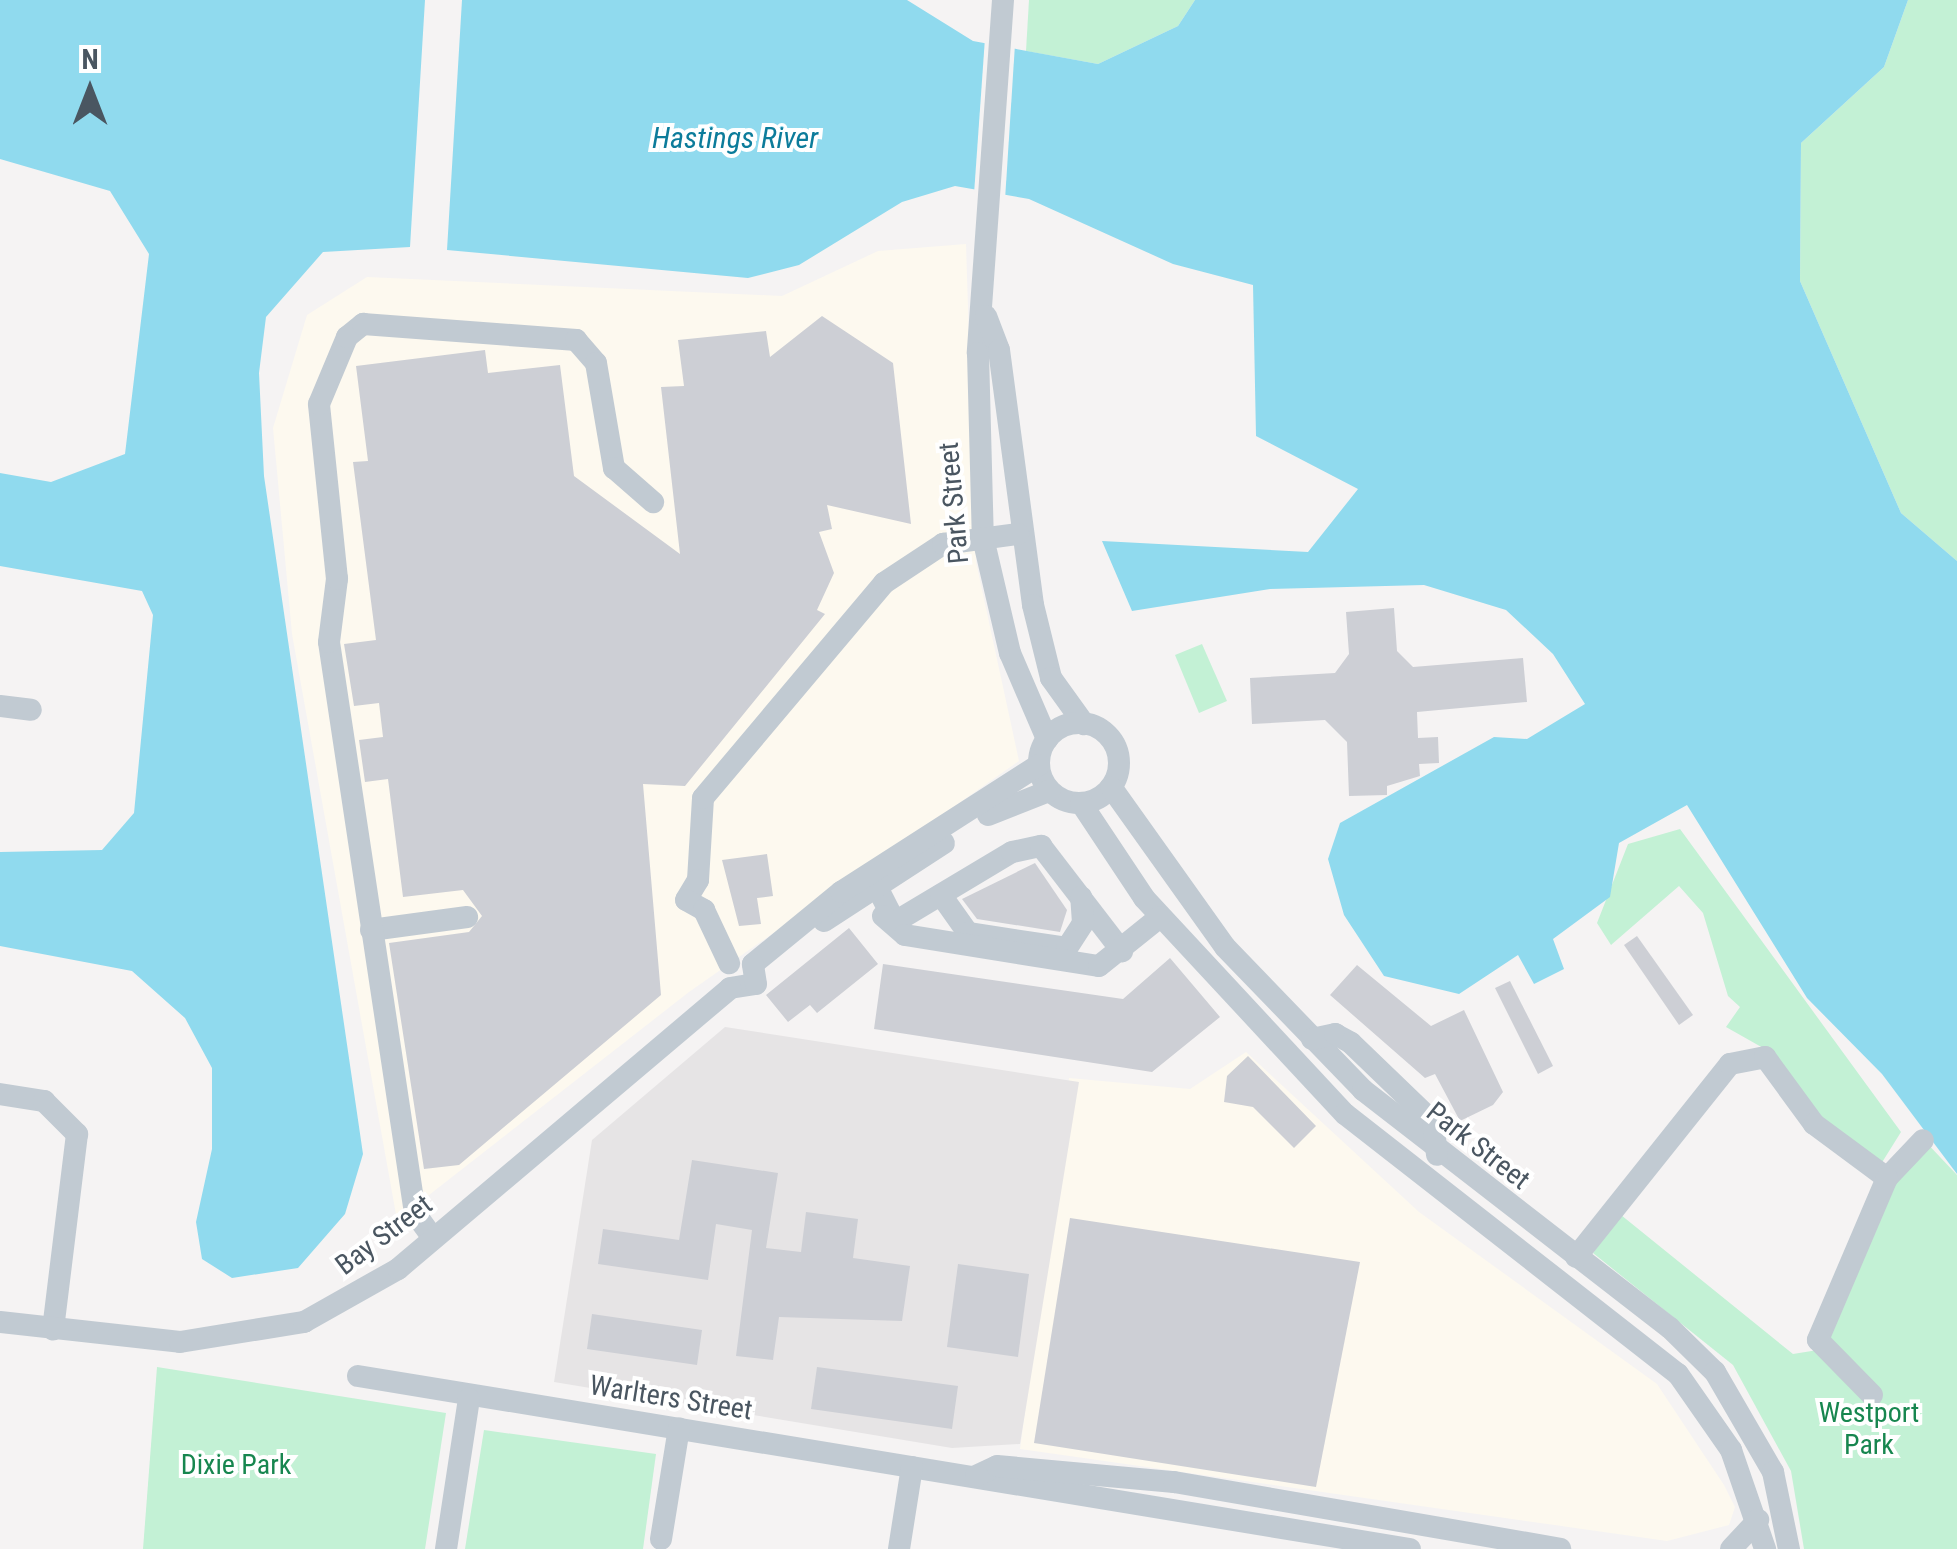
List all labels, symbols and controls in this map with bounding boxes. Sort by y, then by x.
north arrow [40,40,140,140]
text: N [81,43,99,76]
water label: Hastings River [652,120,818,156]
street label: Park Street [932,441,976,565]
street label: Park Street [1420,1095,1536,1197]
street label: Bay Street [329,1188,439,1282]
street label: Warlters Street [587,1369,755,1427]
park label: Westport Park [1819,1396,1919,1462]
park label: Dixie Park [181,1448,291,1482]

